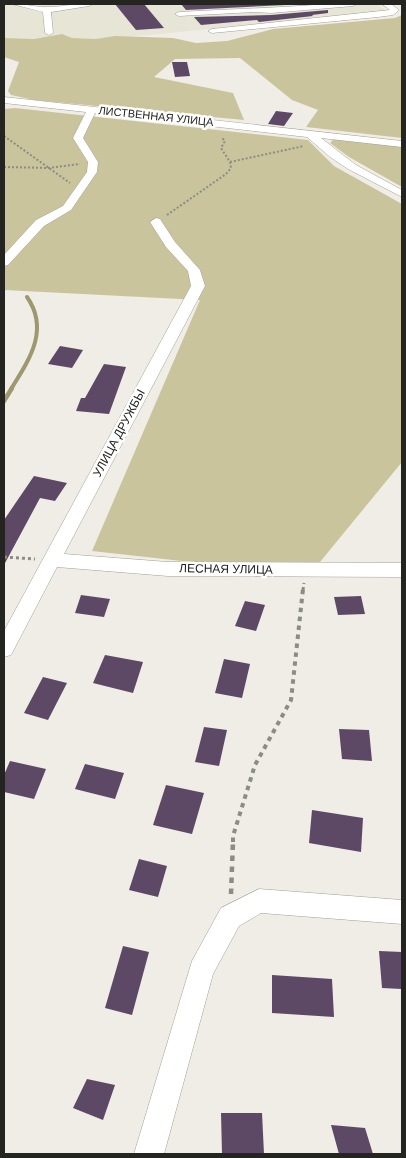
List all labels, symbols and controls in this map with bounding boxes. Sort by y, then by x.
street label: ЛИСТВЕННАЯ УЛИЦА [98,103,215,129]
street label: УЛИЦА ДРУЖБЫ [89,386,149,480]
street label: ЛЕСНАЯ УЛИЦА [179,560,273,578]

